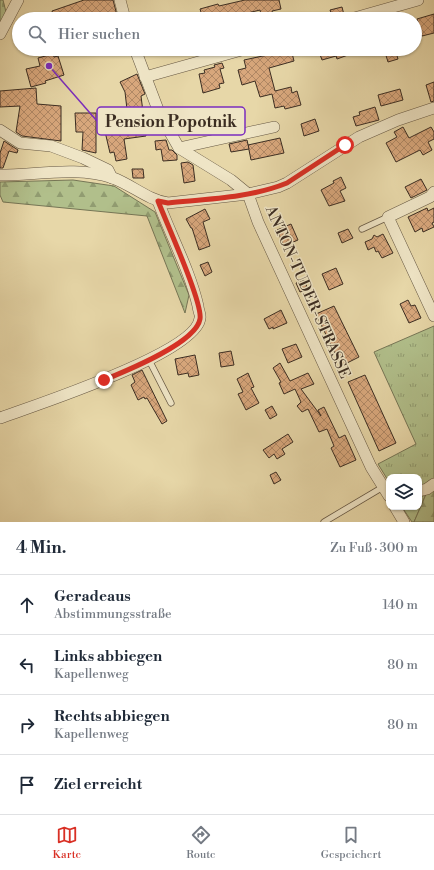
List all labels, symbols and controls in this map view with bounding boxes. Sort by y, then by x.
search box [12,12,422,56]
icon: search [26,23,48,45]
text: Hier suchen [58,25,140,44]
callout: Pension Popotnik [97,107,245,135]
text: Pension Popotnik [105,112,238,132]
route start [336,136,354,154]
street label: ANTON-TUDER-STRASSE [260,202,354,381]
route end [95,371,113,389]
map controls [386,474,422,510]
button: layers [386,474,422,510]
text: 4 Min. [16,537,66,559]
text: Zu Fuß · 300 m [330,540,418,556]
text: Geradeaus [54,587,131,606]
icon: ahead [16,594,38,616]
text: 140 m [382,597,418,613]
text: Abstimmungsstraße [54,606,172,622]
text: Links abbiegen [54,647,162,666]
icon: left [16,654,38,676]
text: 80 m [387,657,418,673]
text: Kapellenweg [54,666,129,682]
text: Rechts abbiegen [54,707,170,726]
icon: right [16,714,38,736]
text: 80 m [387,717,418,733]
text: Kapellenweg [54,726,129,742]
icon: arrive [16,774,38,796]
text: Ziel erreicht [54,775,142,794]
tab: Karte [53,824,81,862]
tab: Route [186,824,216,862]
tab: Gespeichert [321,824,381,862]

